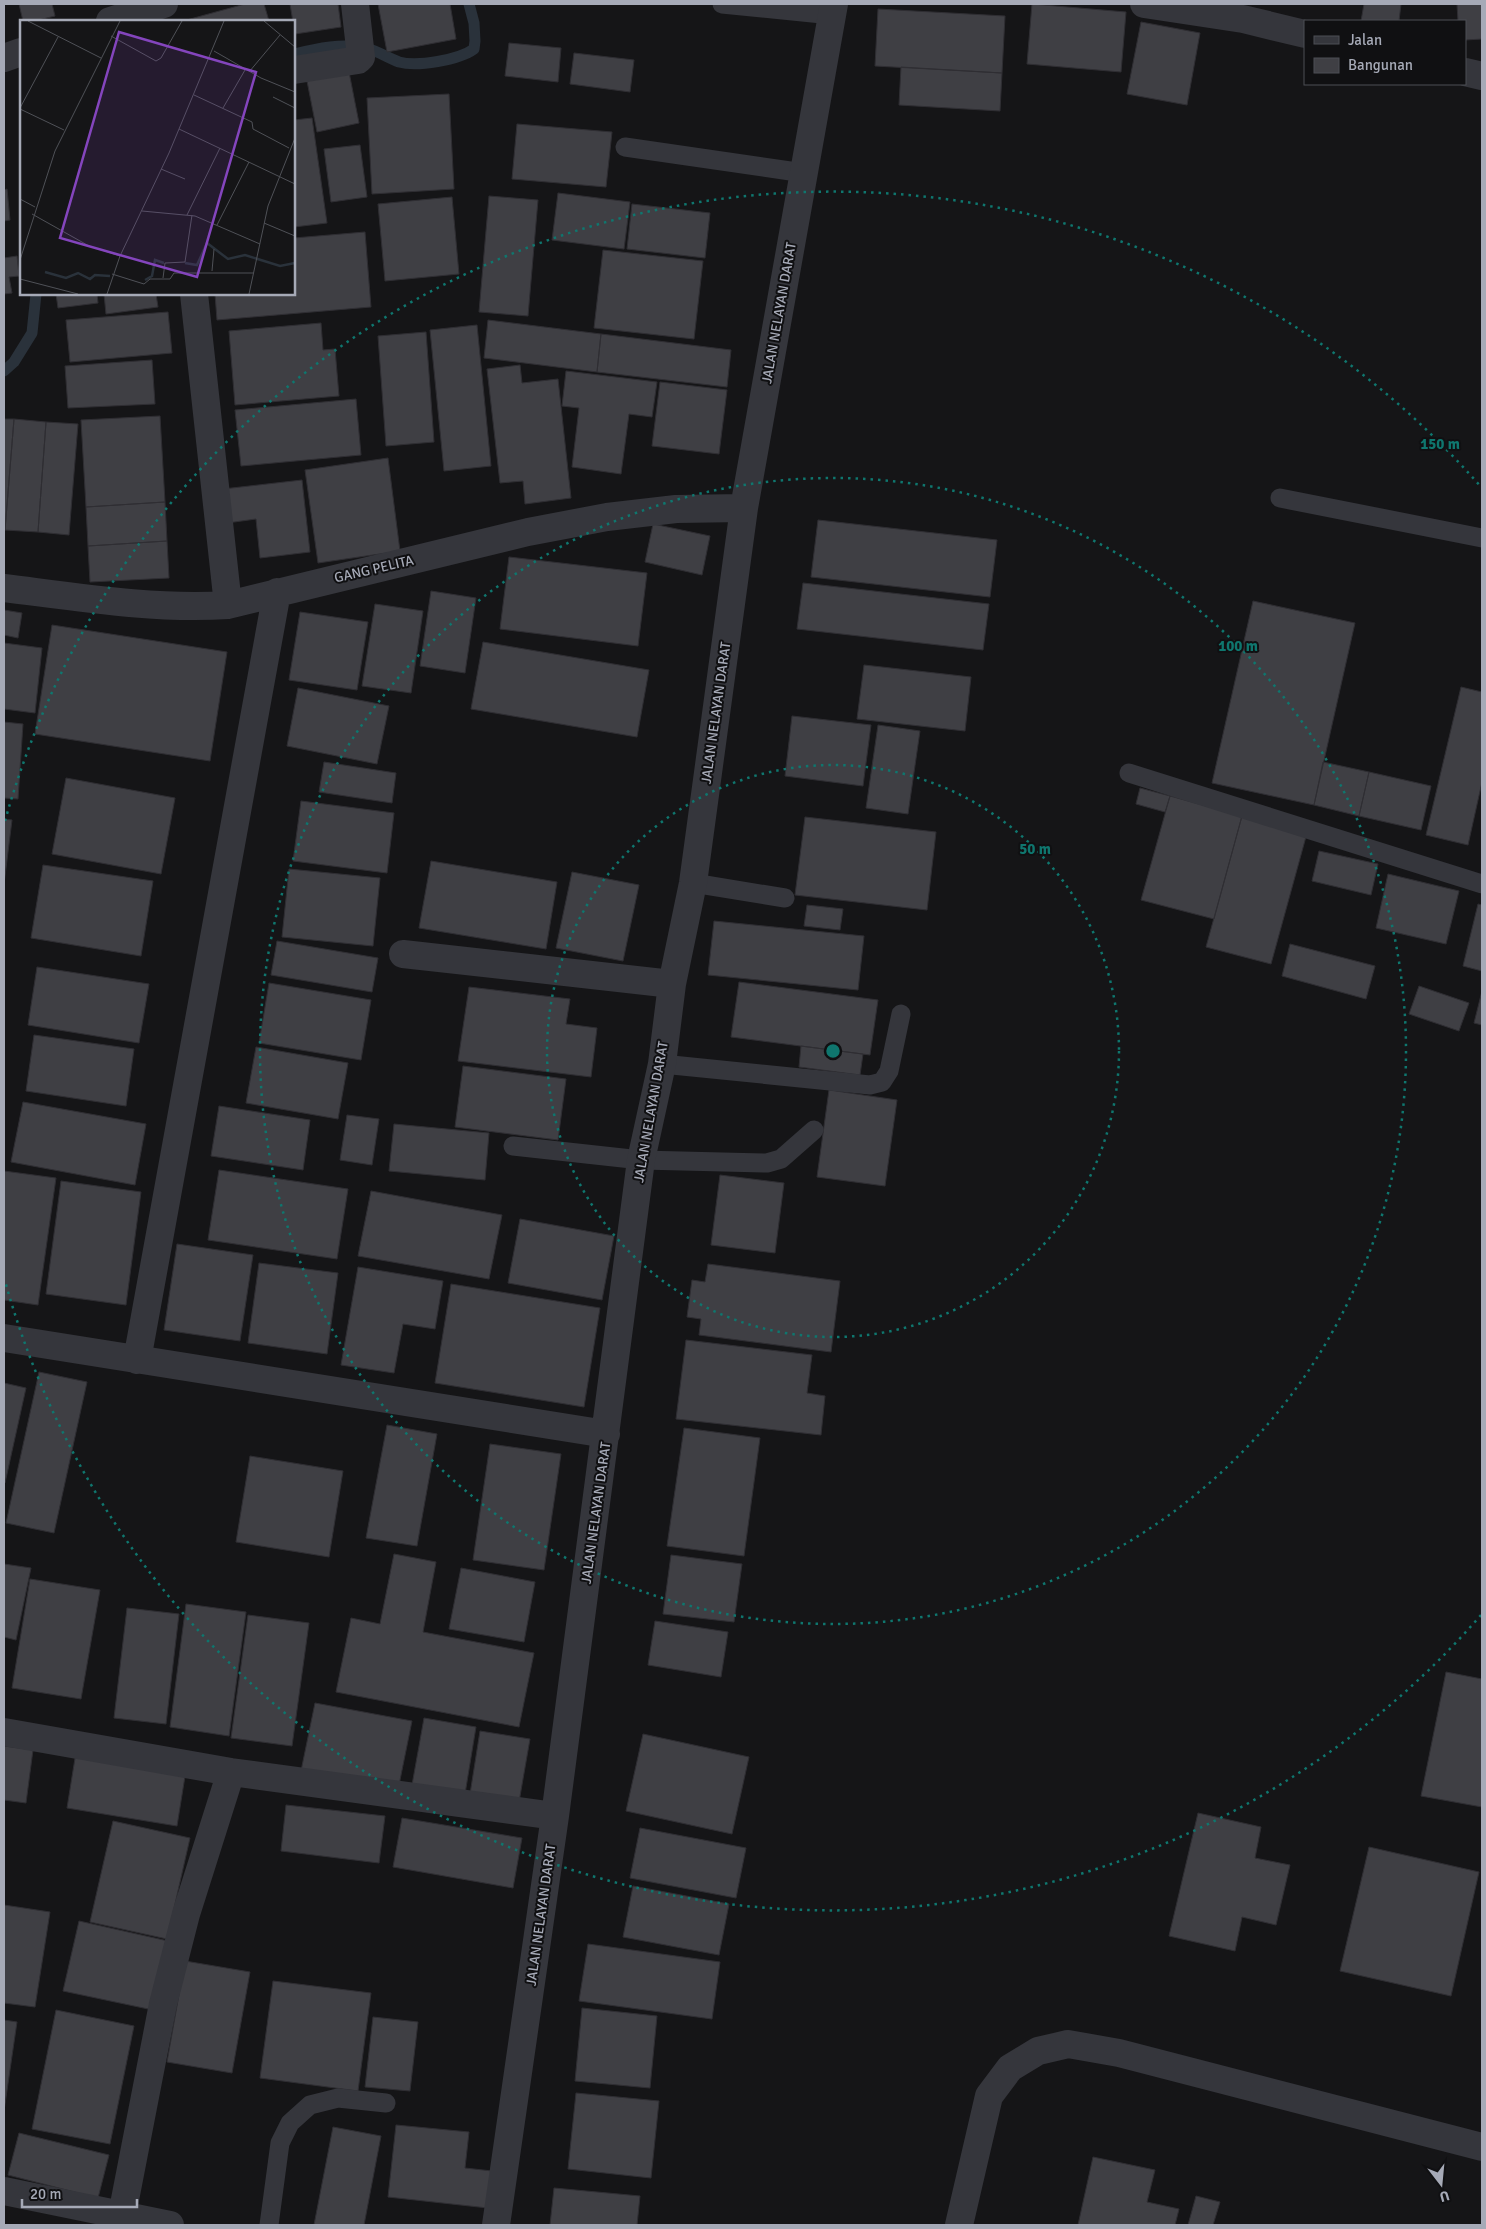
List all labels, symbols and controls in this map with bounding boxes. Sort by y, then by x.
inset map [20,20,295,295]
legend [1304,20,1466,85]
text: Jalan [1348,31,1382,49]
text: Bangunan [1348,56,1413,74]
street label: JALAN NELAYAN DARAT [758,241,800,385]
text: 150 m [1420,435,1460,453]
street label: GANG PELITA [333,552,416,586]
text: 100 m [1218,637,1258,655]
street label: JALAN NELAYAN DARAT [698,641,734,785]
text: 50 m [1019,840,1051,858]
street label: JALAN NELAYAN DARAT [630,1040,672,1184]
centre of rings [824,1042,842,1060]
street label: JALAN NELAYAN DARAT [578,1441,614,1585]
street label: JALAN NELAYAN DARAT [523,1843,559,1987]
north arrow [1416,2159,1466,2209]
scale bar [22,2176,138,2208]
text: 20 m [30,2185,61,2203]
text: U [1438,2187,1451,2205]

